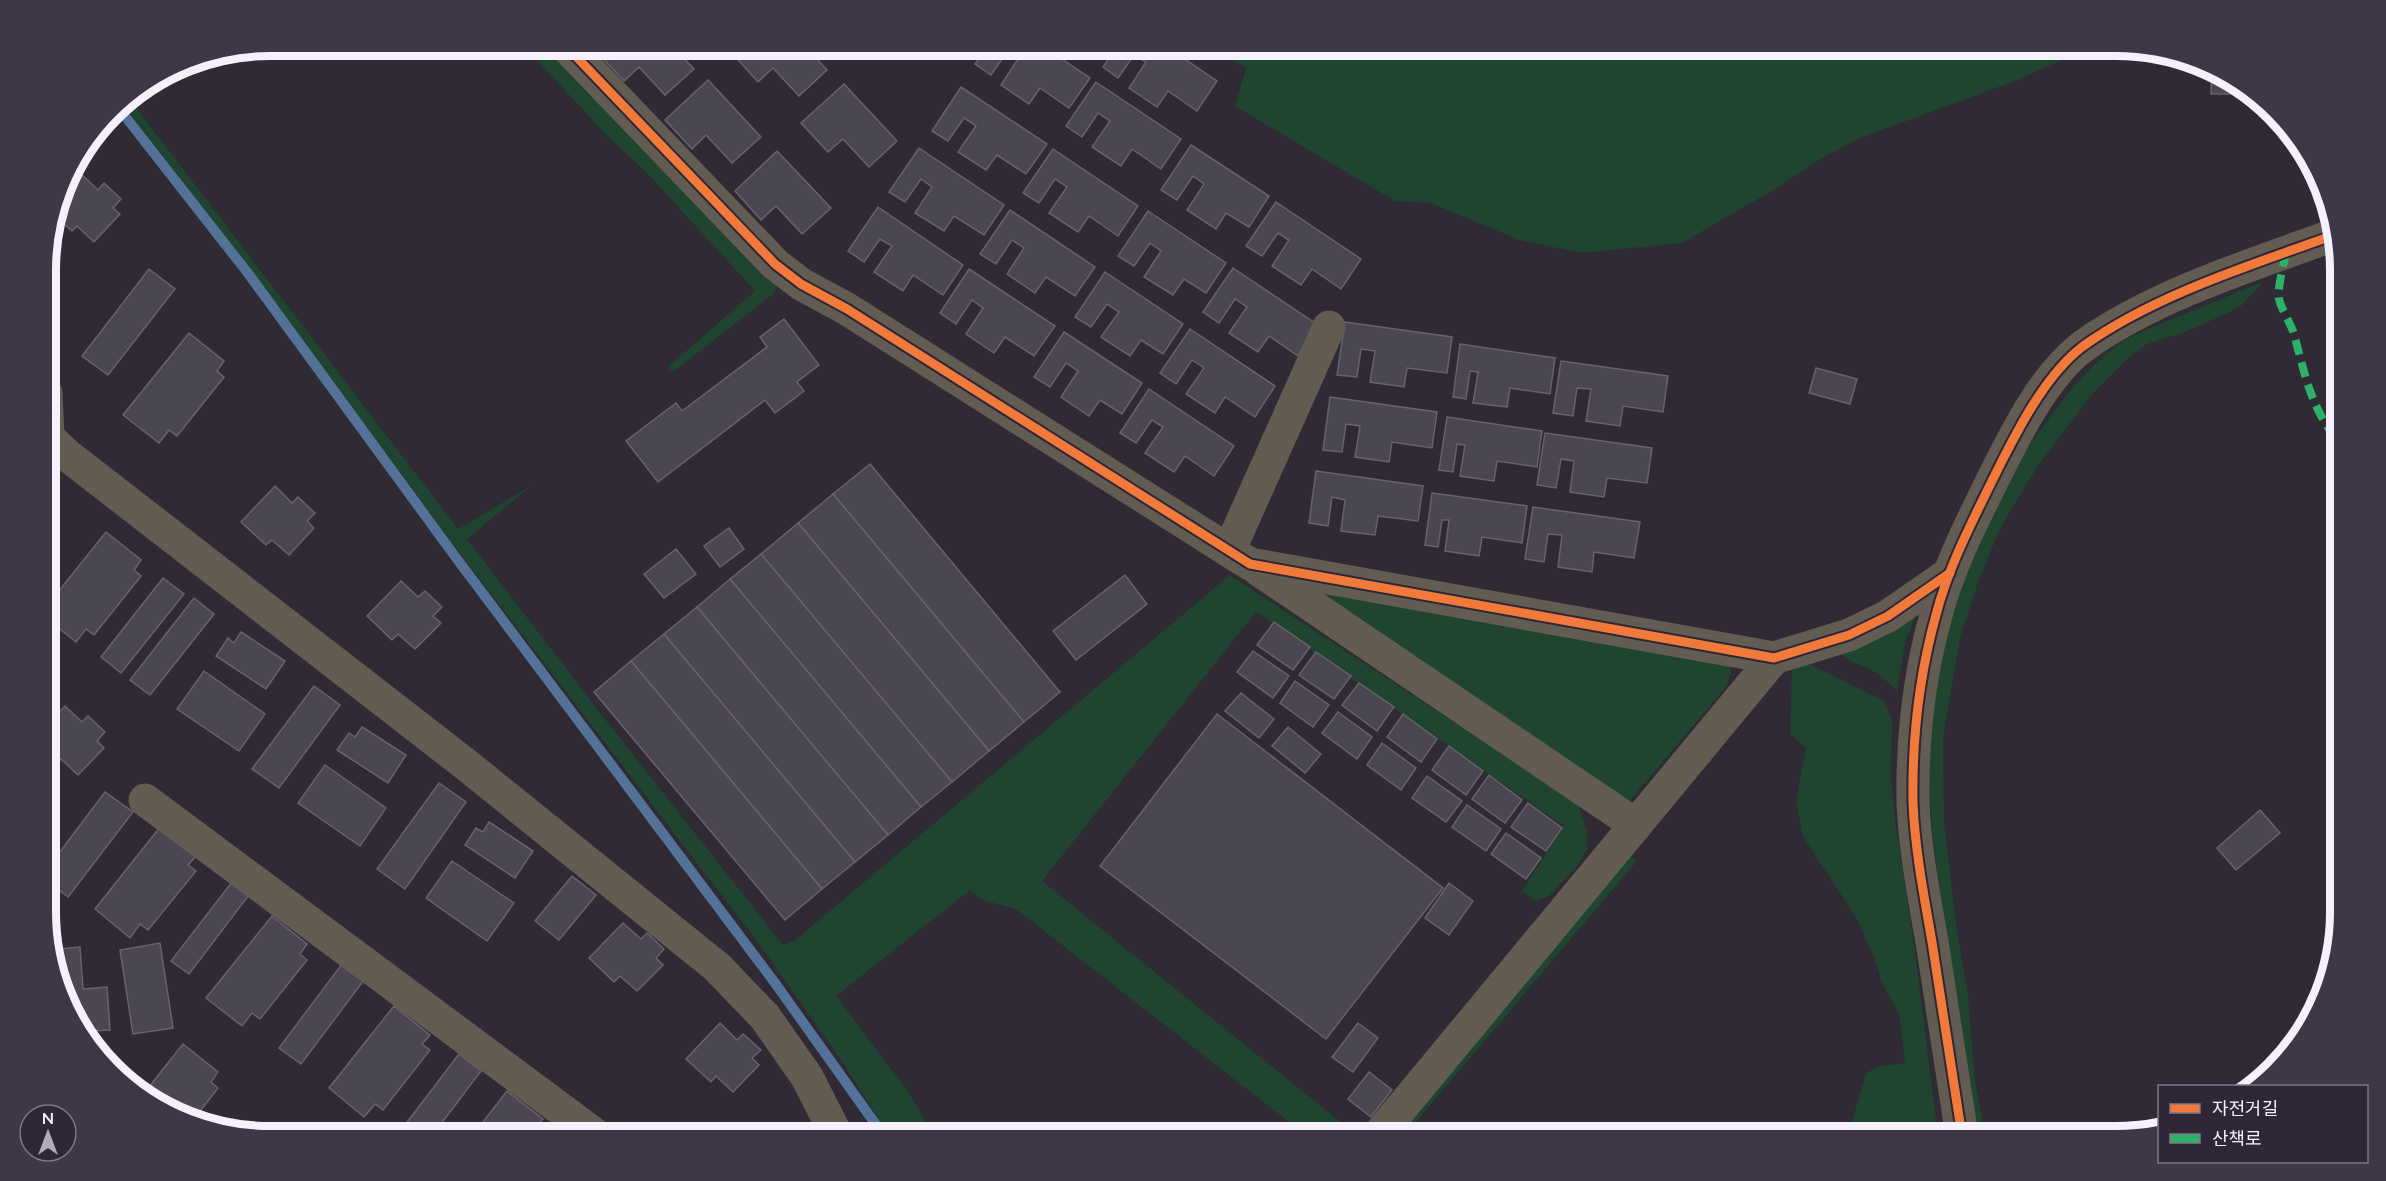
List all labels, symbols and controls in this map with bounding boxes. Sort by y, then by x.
legend [2158,1085,2368,1163]
text: 자전거길 [2212,1097,2278,1119]
north arrow [18,1103,78,1163]
text: N [42,1108,54,1127]
text: 산책로 [2212,1127,2262,1149]

